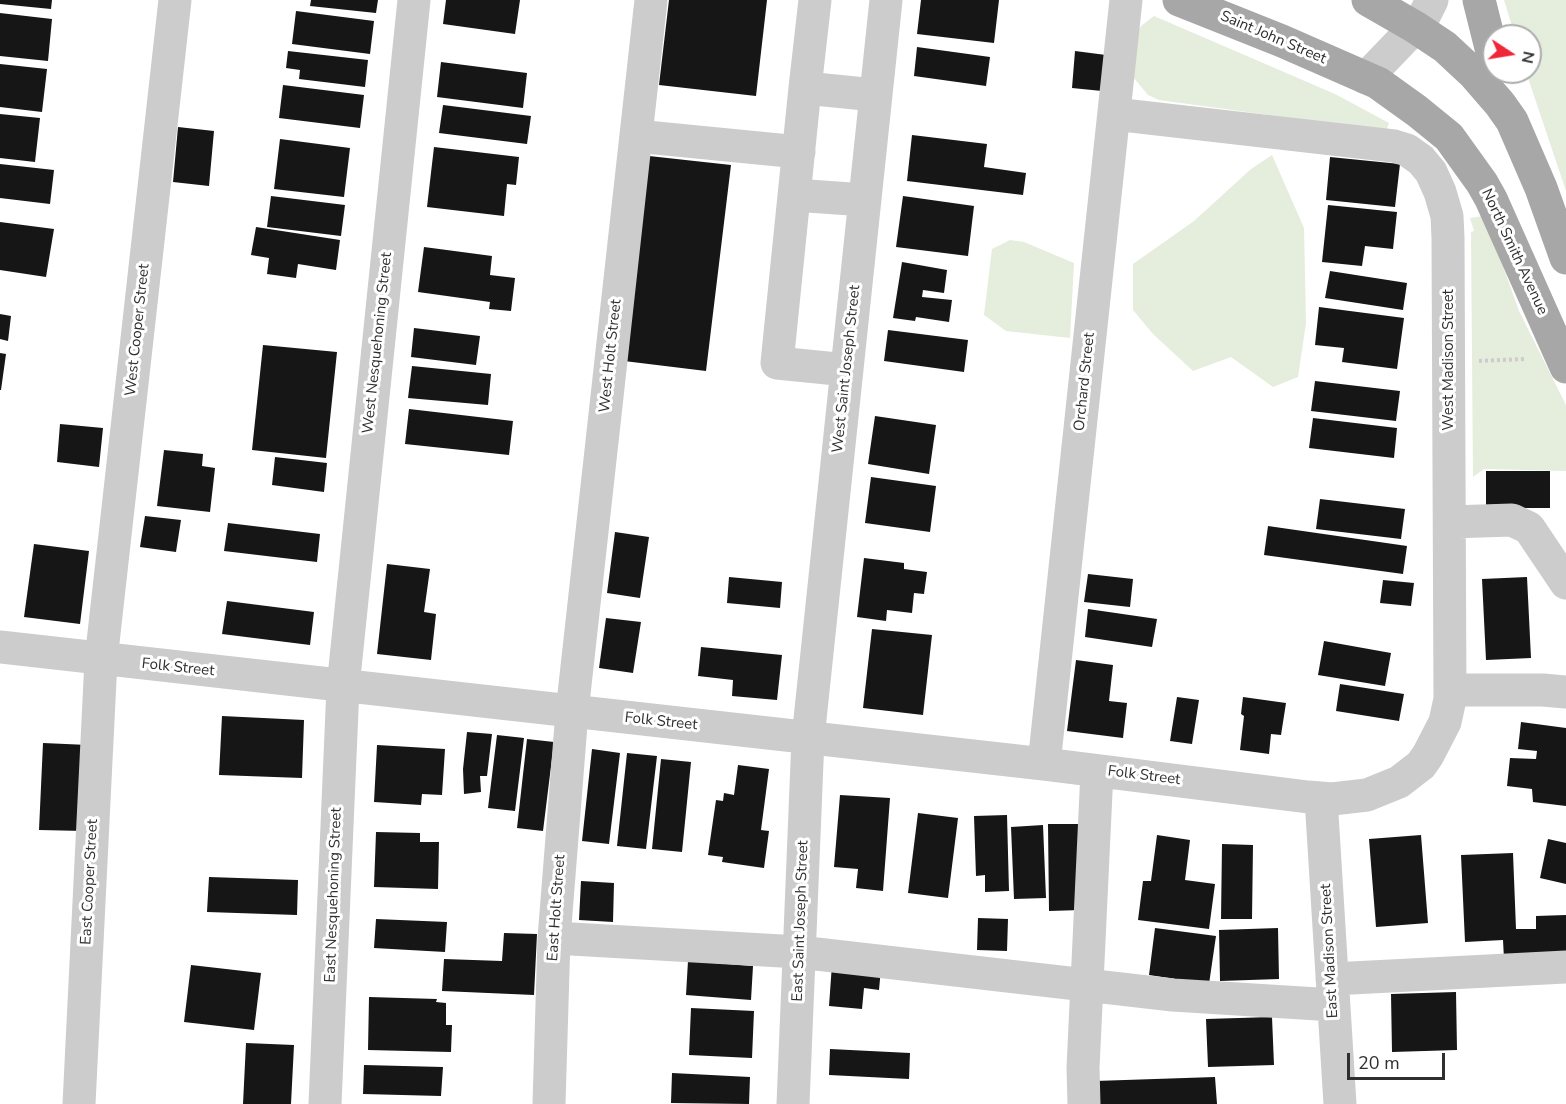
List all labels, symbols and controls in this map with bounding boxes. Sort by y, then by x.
street label: Saint John Street [1217,8,1329,68]
north arrow [1482,24,1542,84]
text: N [1516,49,1540,65]
street label: North Smith Avenue [1477,186,1551,318]
street label: West Nesquehoning Street [360,251,396,435]
street label: West Cooper Street [122,263,154,397]
street label: West Saint Joseph Street [829,284,865,454]
street label: West Madison Street [1440,289,1458,431]
street label: West Holt Street [596,298,626,414]
street label: Orchard Street [1071,332,1099,432]
street label: Folk Street [141,655,215,681]
street label: Folk Street [624,709,698,735]
street label: Folk Street [1107,763,1181,789]
street label: East Nesquehoning Street [322,807,346,983]
street label: East Cooper Street [78,819,102,945]
street label: East Saint Joseph Street [789,840,813,1002]
street label: East Holt Street [544,854,570,962]
street label: East Madison Street [1317,883,1343,1019]
scale bar [1350,1041,1448,1079]
text: 20 m [1358,1051,1400,1075]

